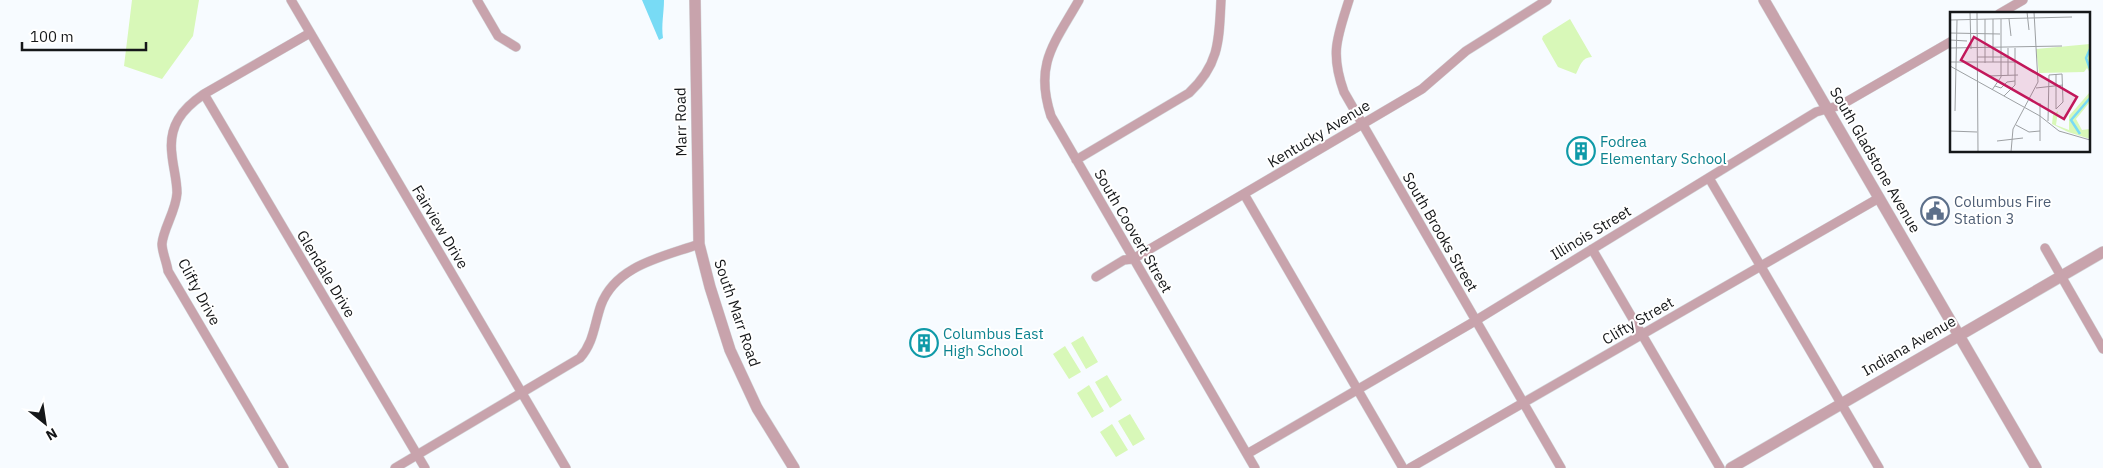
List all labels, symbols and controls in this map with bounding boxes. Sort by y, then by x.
inset map [1950,12,2090,152]
scale bar [22,20,146,52]
text: 100 m [30,27,74,46]
street label: South Gladstone Avenue [1826,83,1925,236]
street label: Marr Road [670,87,691,157]
street label: Kentucky Avenue [1264,95,1373,172]
place label: Fodrea Elementary School [1600,132,1727,168]
building icon: Fodrea Elementary School [1566,136,1596,166]
street label: South Coovert Street [1090,165,1177,296]
street label: South Brooks Street [1399,169,1482,295]
street label: Fairview Drive [408,181,473,272]
place label: Columbus Fire Station 3 [1954,192,2051,228]
public building icon: Columbus Fire Station 3 [1920,196,1950,226]
street label: Illinois Street [1547,201,1634,264]
street label: Glendale Drive [293,227,360,321]
street label: Clifty Drive [174,255,225,329]
street label: South Marr Road [710,257,765,369]
street label: Clifty Street [1599,292,1677,349]
street label: Indiana Avenue [1858,311,1959,380]
place label: Columbus East High School [943,324,1044,360]
building icon: Columbus East High School [909,328,939,358]
north arrow [20,398,70,448]
text: N [43,424,60,445]

